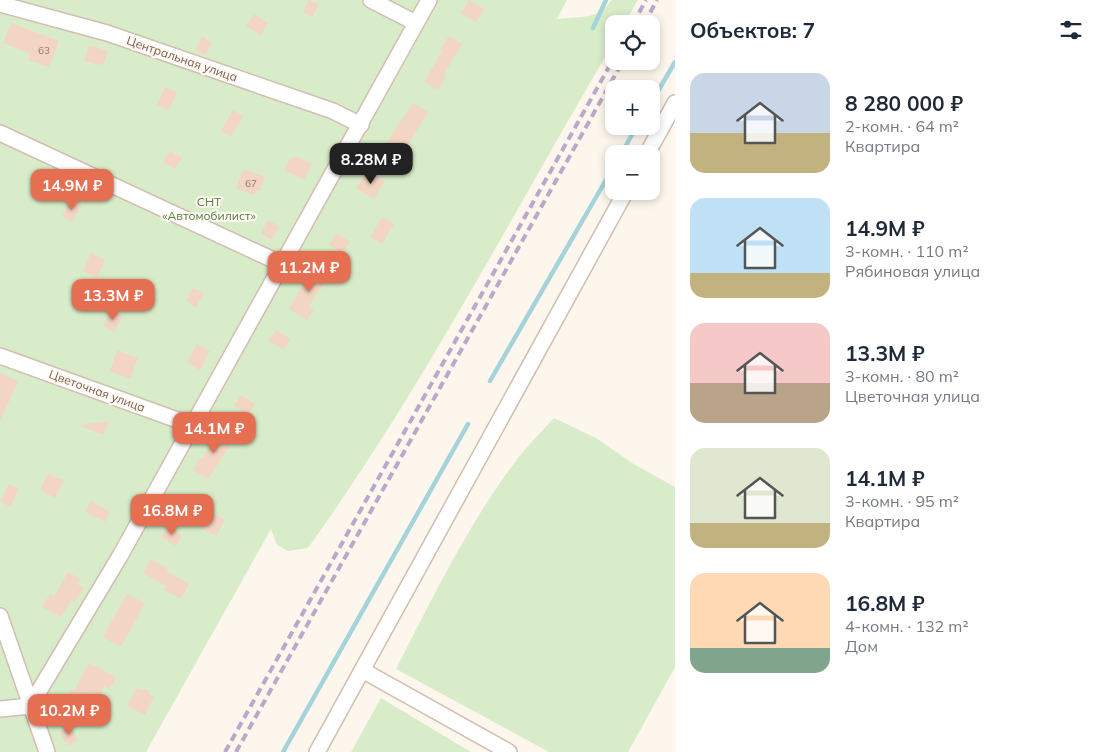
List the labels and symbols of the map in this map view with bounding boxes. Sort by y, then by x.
street label: Центральная улица [125,32,240,85]
house number: 63 [38,44,50,57]
pin: 8.28M ₽ [325,142,417,185]
pin: 14.9M ₽ [26,168,118,211]
house number: 67 [245,177,257,190]
park label: СНТ «Автомобилист» [162,194,256,223]
pin: 11.2M ₽ [263,250,355,293]
pin: 13.3M ₽ [67,278,159,321]
street label: Цветочная улица [47,366,147,415]
pin: 14.1M ₽ [168,412,260,454]
pin: 16.8M ₽ [126,494,218,536]
pin: 10.2M ₽ [23,694,115,736]

